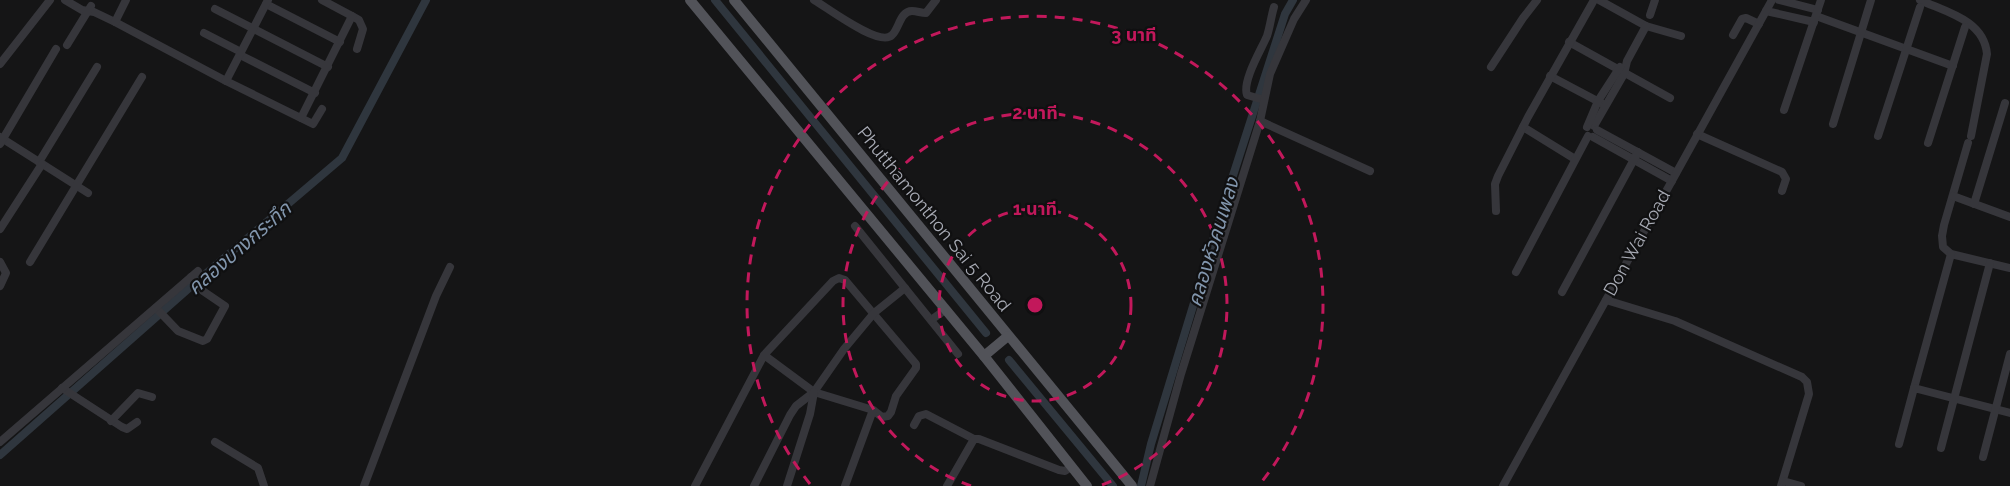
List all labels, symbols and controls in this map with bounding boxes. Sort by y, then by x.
text: 3 นาที [1111,24,1157,45]
text: 2 นาที [1012,102,1058,123]
street label: Phutthamonthon Sai 5 Road [853,122,1015,315]
water label: คลองหัวคนเพลง [1182,173,1244,309]
street label: Don Wai Road [1599,186,1674,299]
water label: คลองบางกระทึก [182,196,297,300]
text: 1 นาที [1013,198,1057,219]
centre of rings [1025,295,1045,315]

